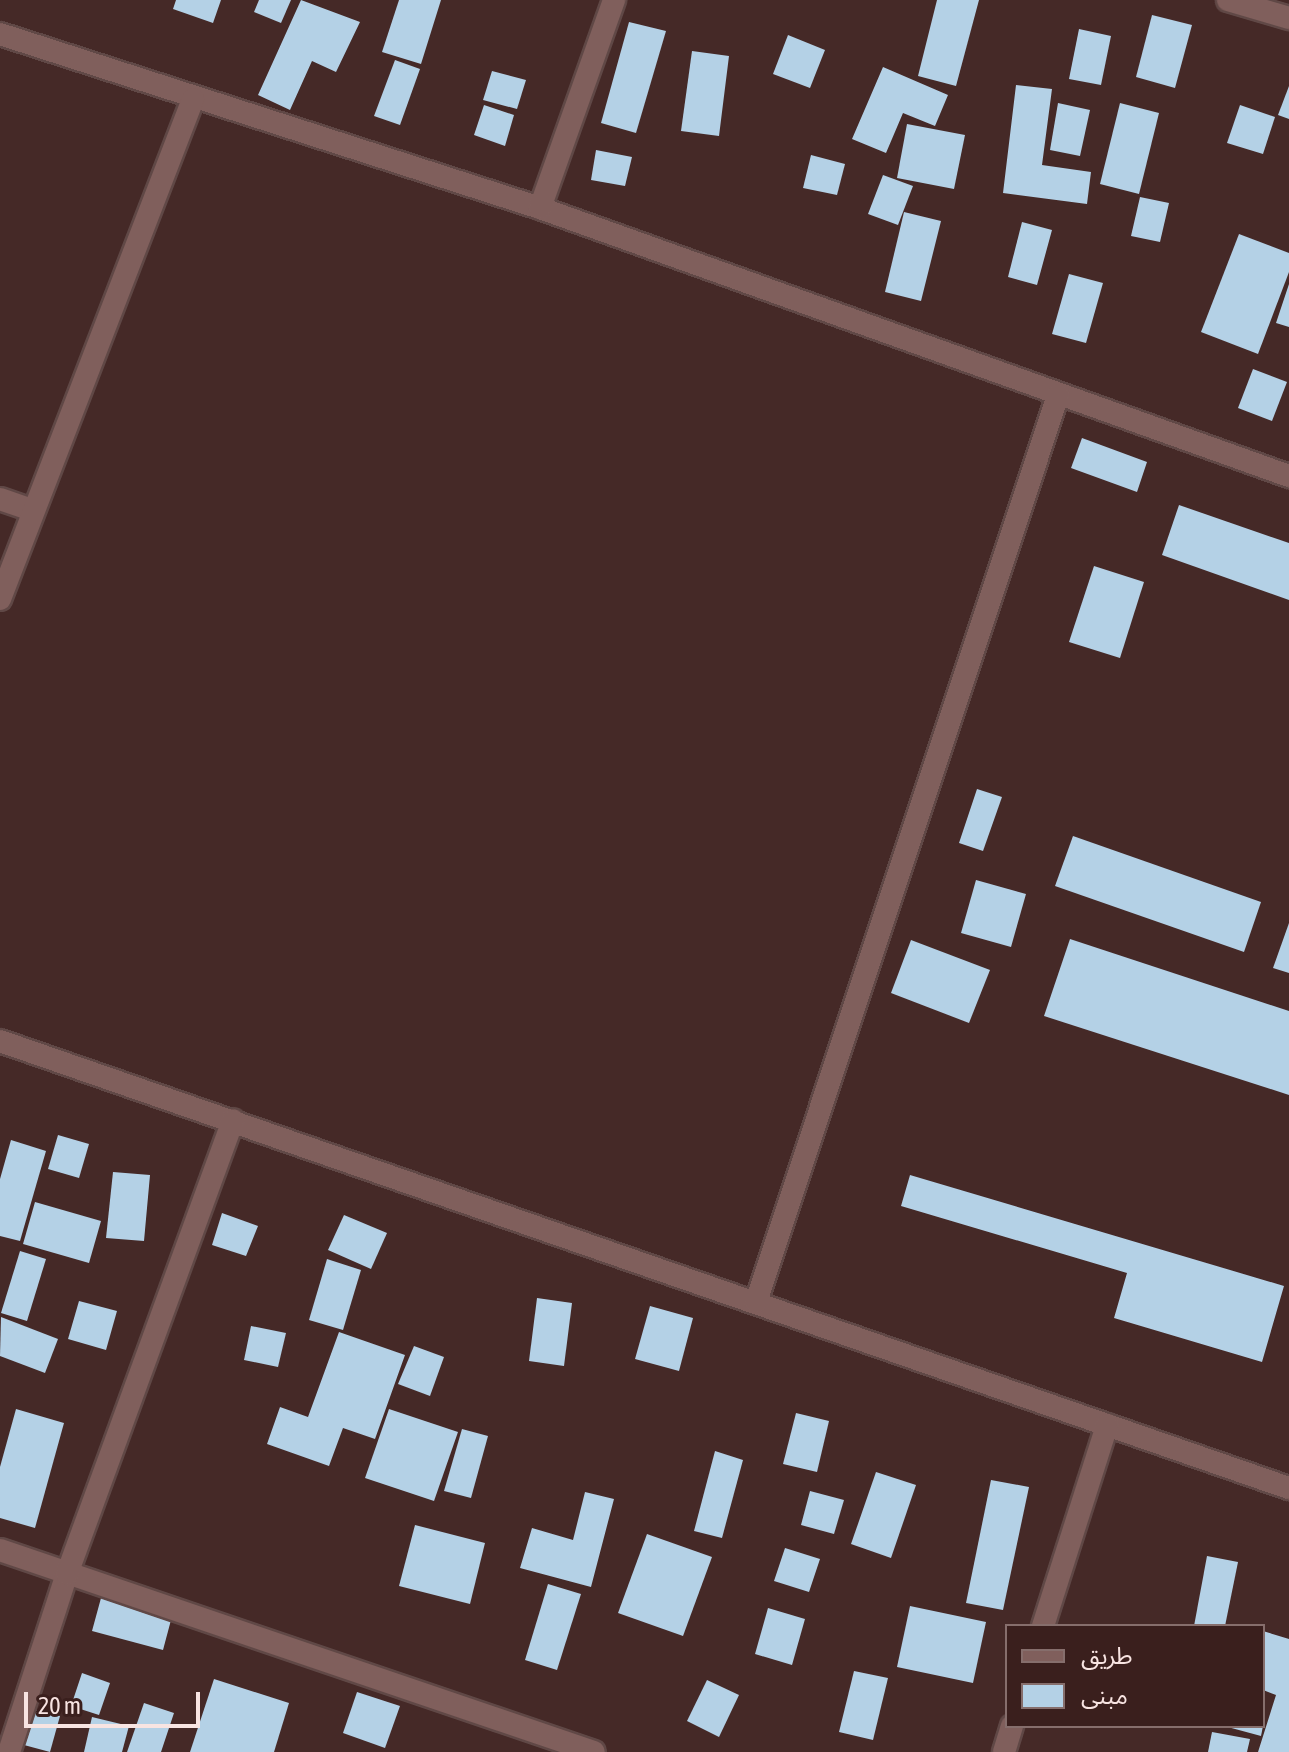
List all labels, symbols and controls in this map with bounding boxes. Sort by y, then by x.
legend [1005,1624,1265,1728]
text: طريق [1081,1642,1133,1669]
scale bar [28,1676,204,1726]
text: مبنى [1081,1682,1128,1709]
text: 20 m [38,1692,81,1719]

